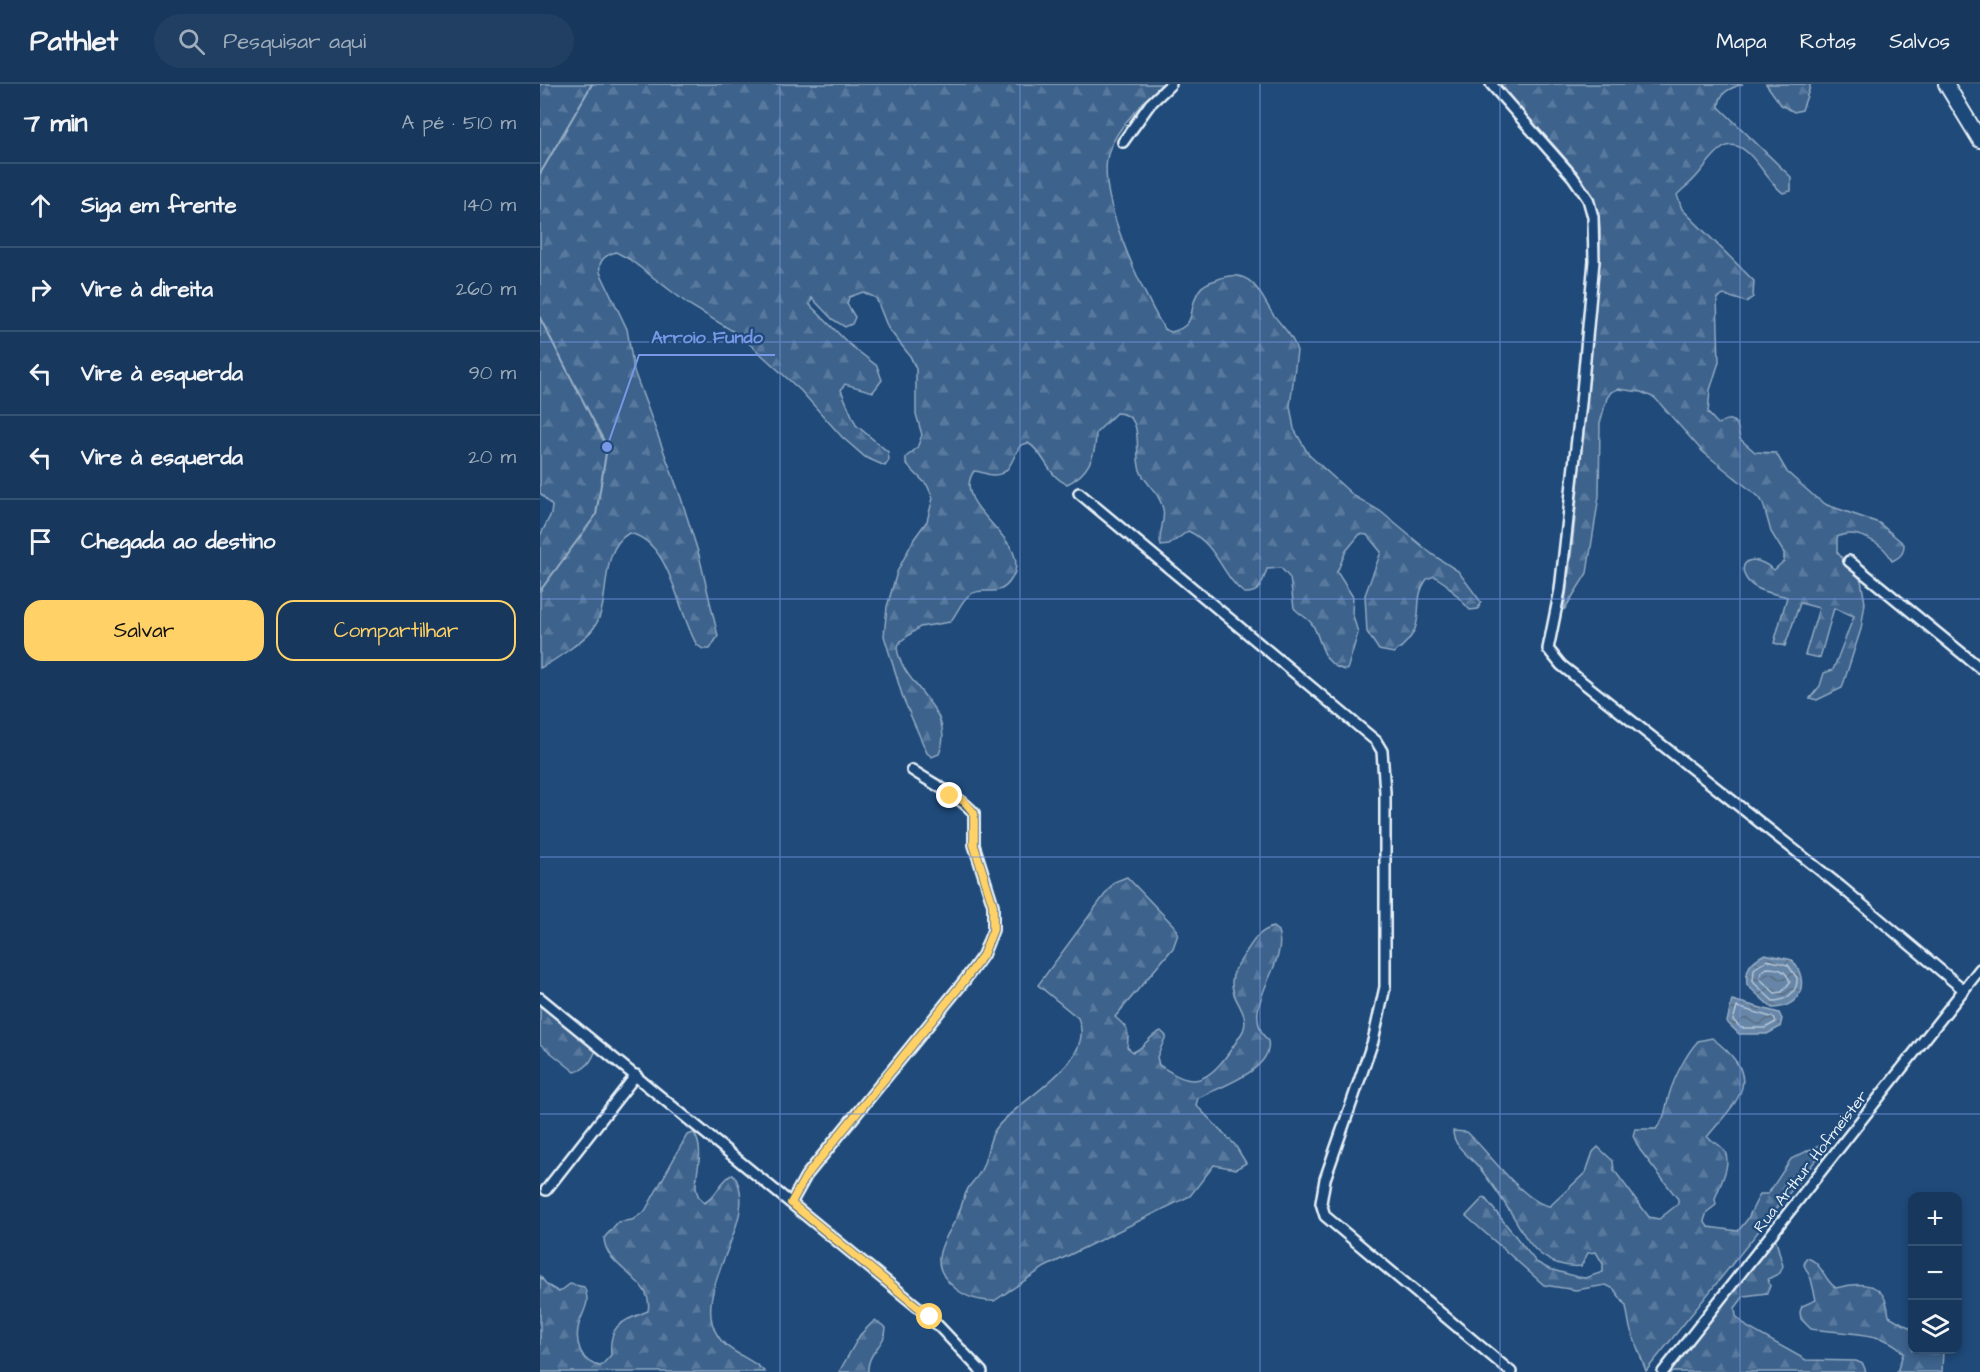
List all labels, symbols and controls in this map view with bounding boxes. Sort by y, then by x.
search box [154,14,574,68]
text: Pathlet [30,22,118,61]
icon: search [175,25,208,58]
text: Pesquisar aqui [223,26,366,57]
text: Mapa [1716,27,1767,56]
text: Rotas [1800,27,1856,56]
text: Salvos [1889,27,1950,56]
text: 7 min [24,105,88,141]
text: A pé · 510 m [401,109,516,137]
icon: ahead [24,189,57,222]
text: Siga em frente [81,190,237,221]
text: 140 m [464,191,516,219]
icon: right [24,273,57,306]
text: Vire à direita [81,274,213,305]
text: 260 m [456,275,516,303]
callout: Arroio Fundo [639,319,775,355]
text: Arroio Fundo [651,325,764,350]
icon: left [24,357,57,390]
text: Vire à esquerda [81,358,243,389]
text: 90 m [468,359,516,387]
icon: left [24,441,57,474]
text: Vire à esquerda [81,442,243,473]
text: 20 m [468,443,516,471]
icon: arrive [24,525,57,558]
text: Chegada ao destino [81,526,275,557]
button: Salvar [24,600,264,661]
button: Compartilhar [276,600,516,661]
route end [936,782,962,808]
street label: Rua Arthur Hofmeister [1748,1086,1873,1237]
map controls [1908,1192,1962,1354]
button: + [1908,1192,1962,1246]
button: − [1908,1246,1962,1300]
button: layers [1908,1300,1962,1354]
route start [916,1303,942,1329]

